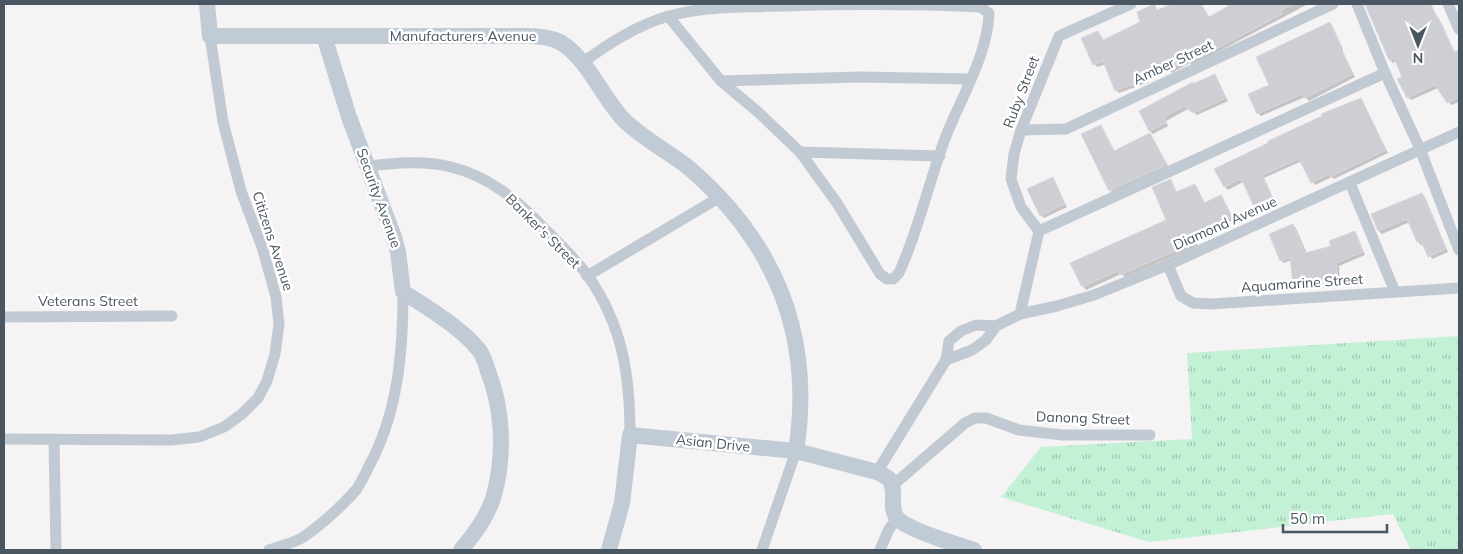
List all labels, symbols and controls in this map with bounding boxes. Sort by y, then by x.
north arrow [1393,20,1443,70]
street label: Manufacturers Avenue [390,27,536,45]
street label: Amber Street [1130,36,1216,88]
text: N [1413,49,1423,67]
street label: Ruby Street [999,53,1043,131]
street label: Security Avenue [353,146,405,250]
street label: Citizens Avenue [248,189,298,293]
street label: Banker's Street [502,190,584,272]
street label: Diamond Avenue [1170,192,1280,254]
street label: Aquamarine Street [1240,270,1364,296]
street label: Veterans Street [38,292,138,310]
street label: Danong Street [1036,407,1130,429]
street label: Asian Drive [675,430,751,456]
scale bar [1283,502,1387,534]
text: 50 m [1290,509,1325,528]

